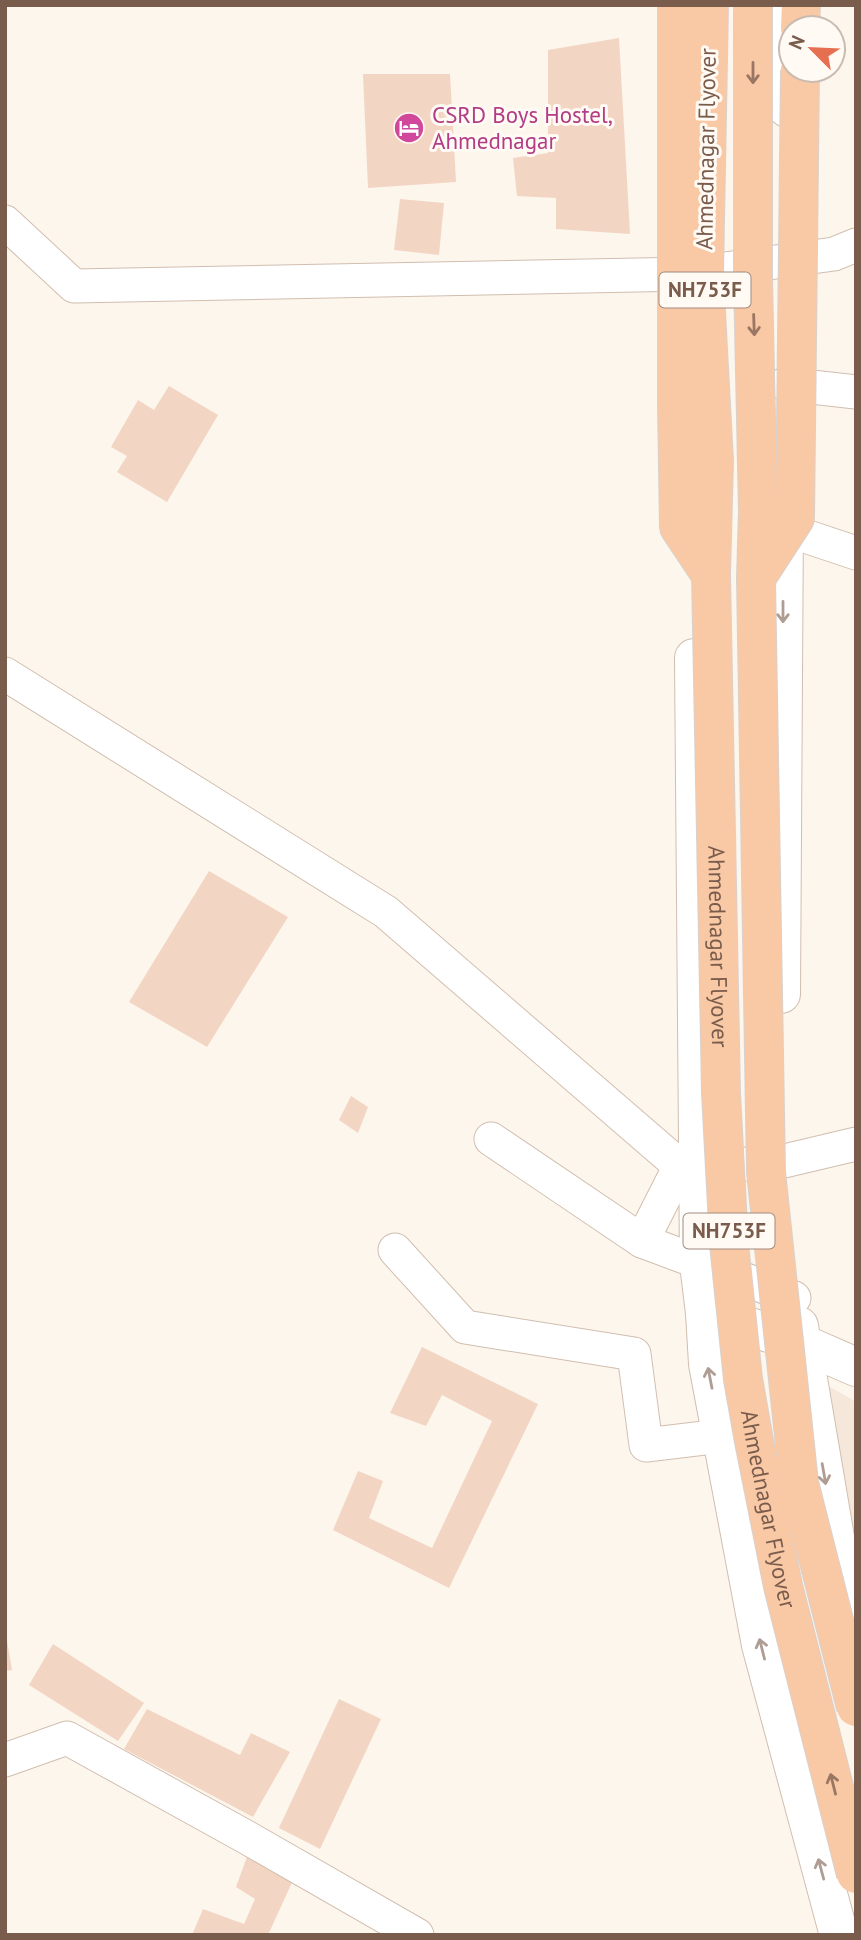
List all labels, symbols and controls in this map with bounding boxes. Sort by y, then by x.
north arrow [777,14,847,84]
text: N [783,32,810,53]
street label: Ahmednagar Flyover [689,48,722,250]
one-way arrow [746,62,760,85]
place label: CSRD Boys Hostel, Ahmednagar [432,100,613,155]
hotel icon: CSRD Boys Hostel, Ahmednagar [392,111,426,145]
road number: NH753F [660,272,750,308]
one-way arrow [748,314,761,337]
one-way arrow [777,601,790,624]
street label: Ahmednagar Flyover [702,845,735,1048]
road number: NH753F [684,1214,774,1248]
one-way arrow [703,1367,716,1390]
street label: Ahmednagar Flyover [735,1407,803,1612]
one-way arrow [817,1462,831,1485]
one-way arrow [755,1638,768,1661]
one-way arrow [826,1773,839,1796]
one-way arrow [814,1858,827,1881]

